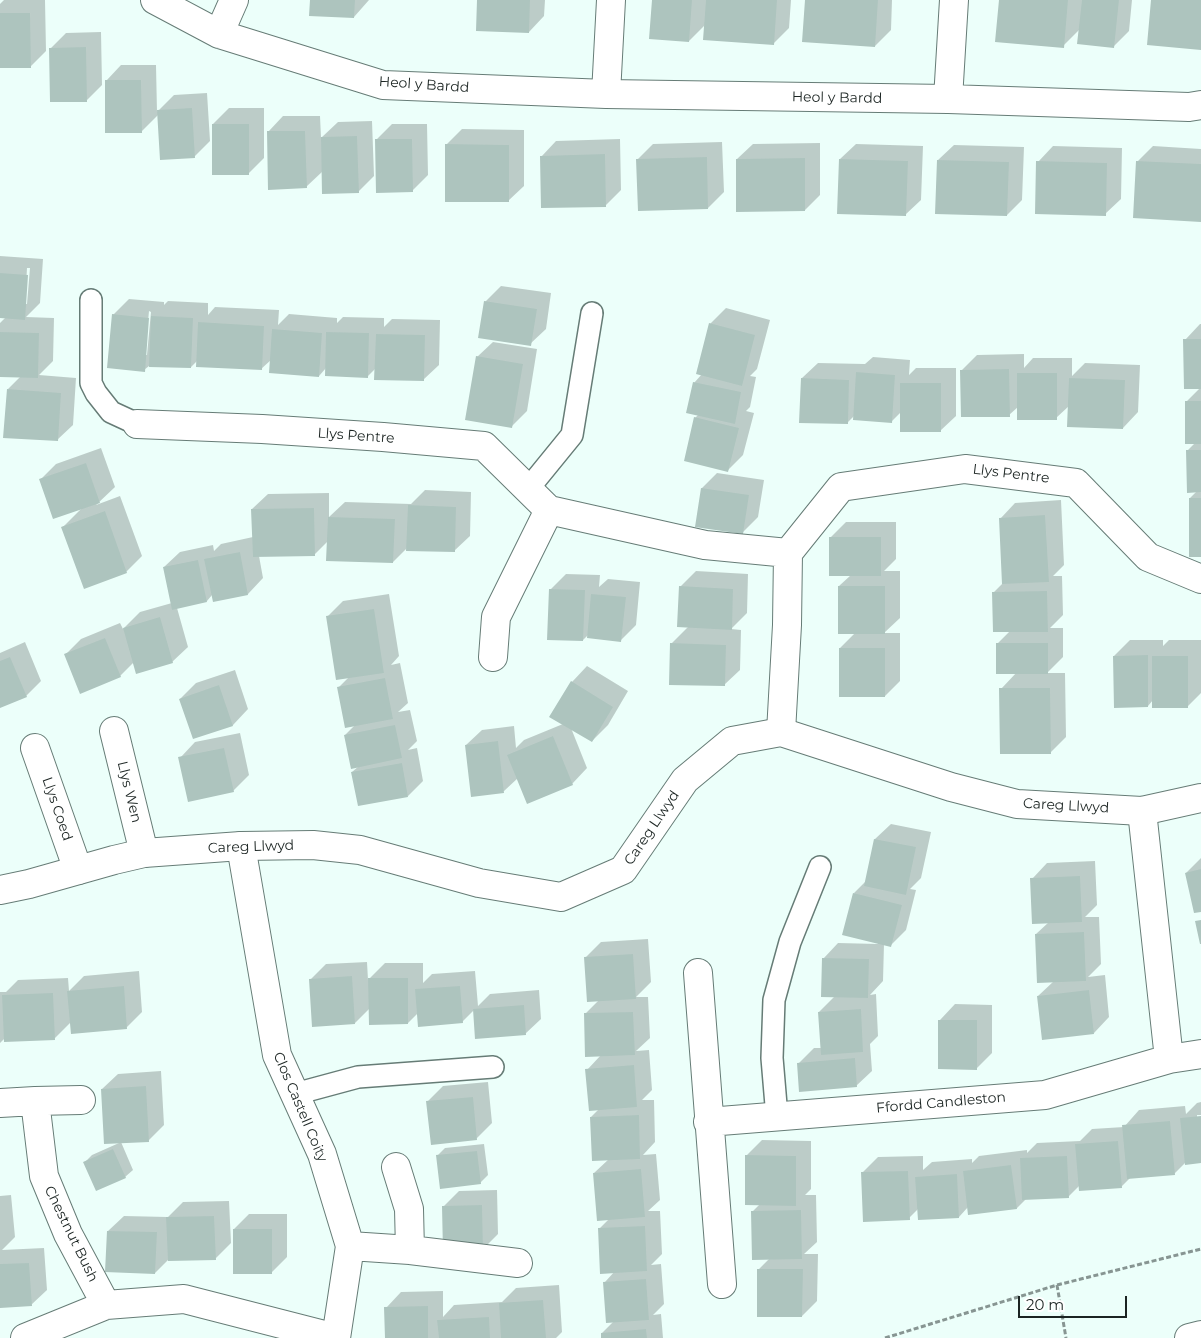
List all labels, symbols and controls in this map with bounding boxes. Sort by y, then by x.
street label: Heol y Bardd [378,73,470,97]
street label: Heol y Bardd [792,89,882,107]
street label: Llys Pentre [317,425,395,447]
street label: Llys Pentre [972,461,1050,487]
street label: Llys Wen [113,760,145,824]
street label: Llys Coed [38,775,76,843]
street label: Careg Llwyd [621,788,683,868]
street label: Careg Llwyd [1022,795,1110,817]
street label: Careg Llwyd [208,837,294,857]
street label: Clos Castell Coity [269,1050,331,1164]
street label: Ffordd Candleston [875,1089,1007,1117]
street label: Chestnut Bush [40,1183,102,1285]
scale bar [1021,1286,1130,1318]
text: 20 m [1026,1295,1064,1314]

